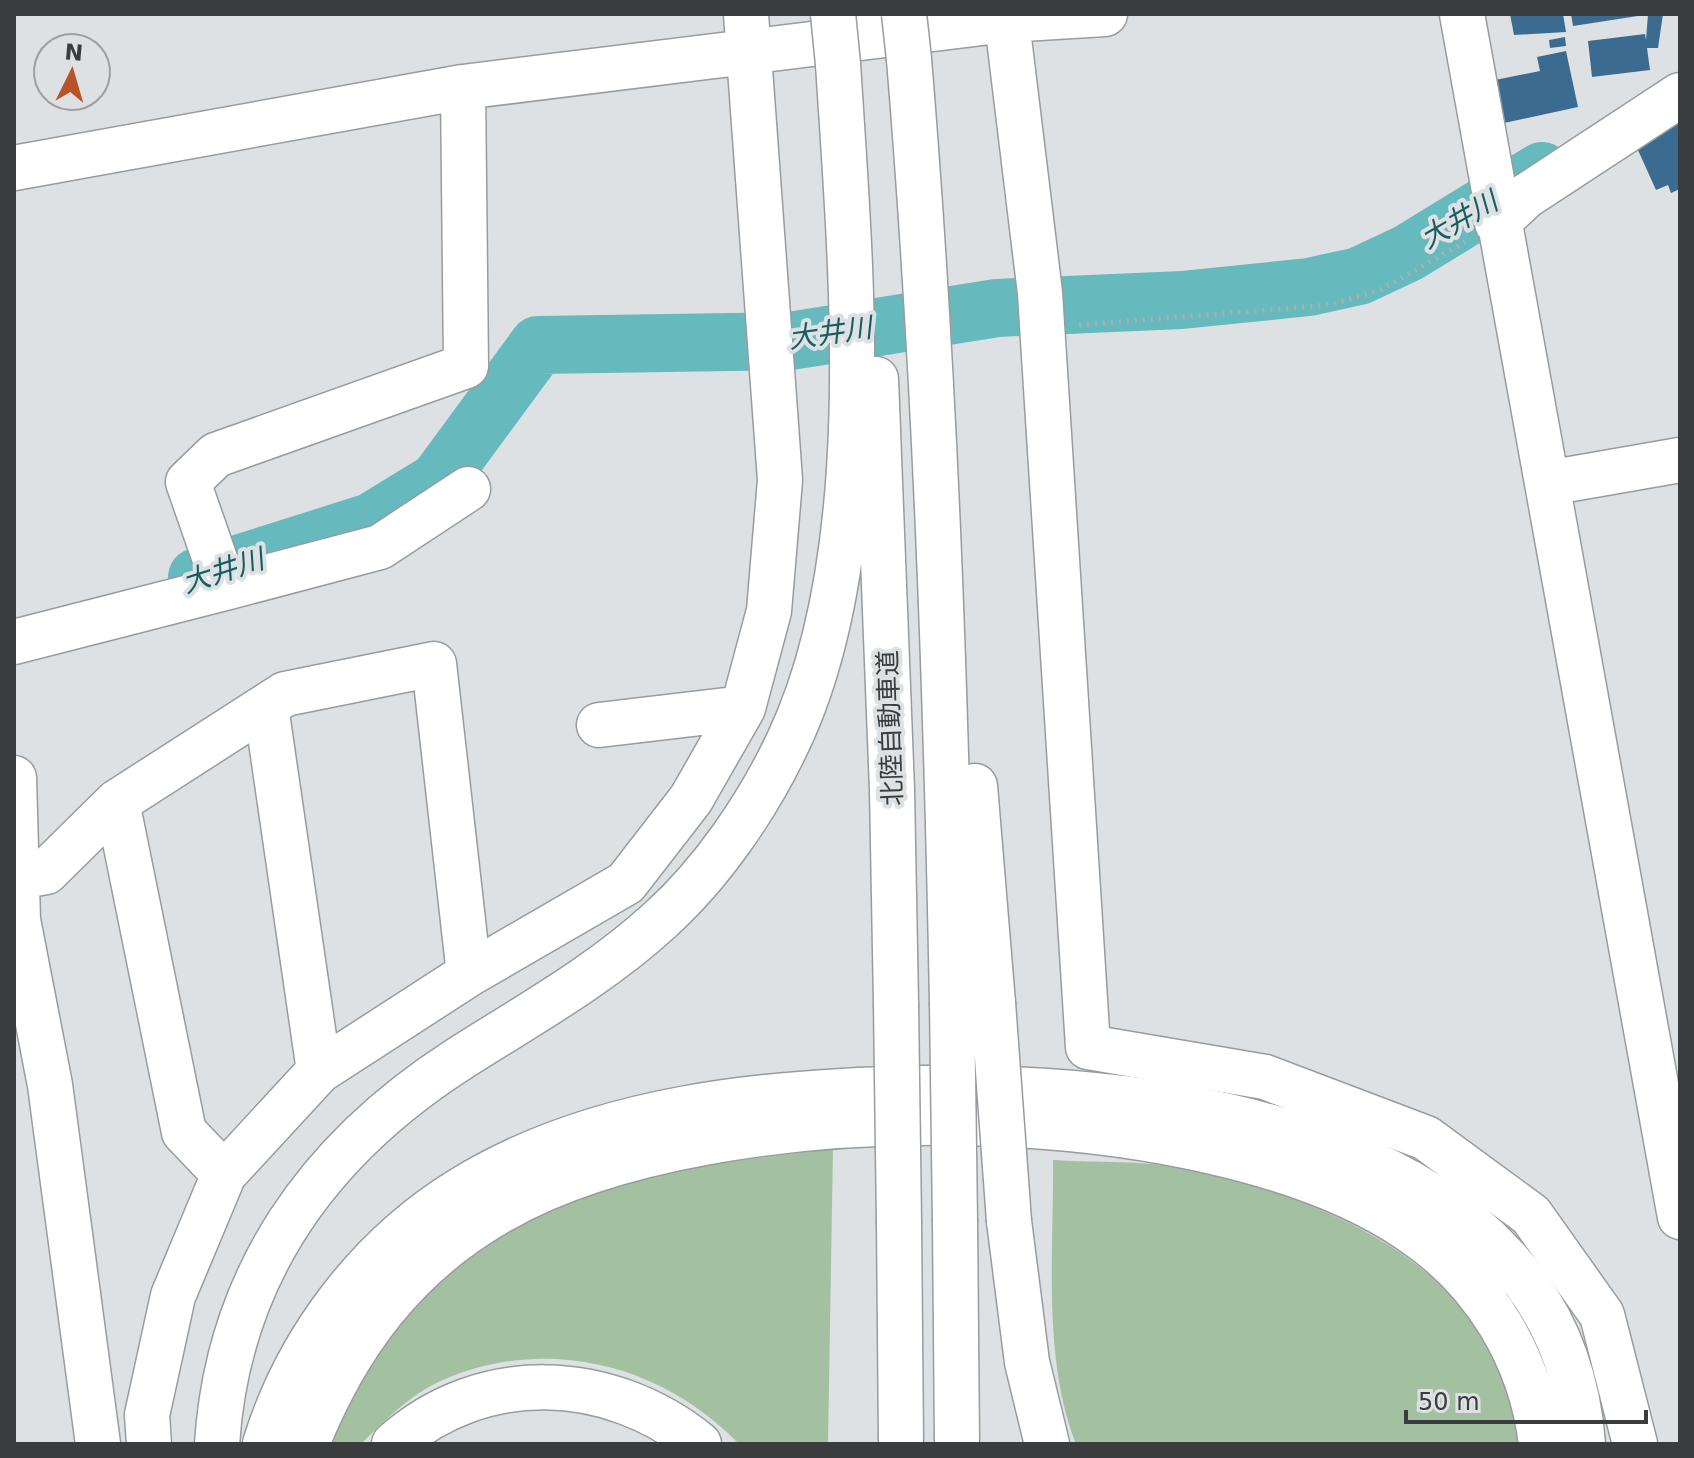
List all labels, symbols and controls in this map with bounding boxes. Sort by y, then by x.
north arrow [32,32,112,112]
text: N [63,39,84,66]
water label: 大井川 [1414,183,1506,255]
water label: 大井川 [786,310,877,355]
water label: 大井川 [178,541,271,600]
street label: 北陸自動車道 [872,650,908,806]
scale bar [1406,1374,1646,1424]
text: 50 m [1418,1388,1480,1416]

